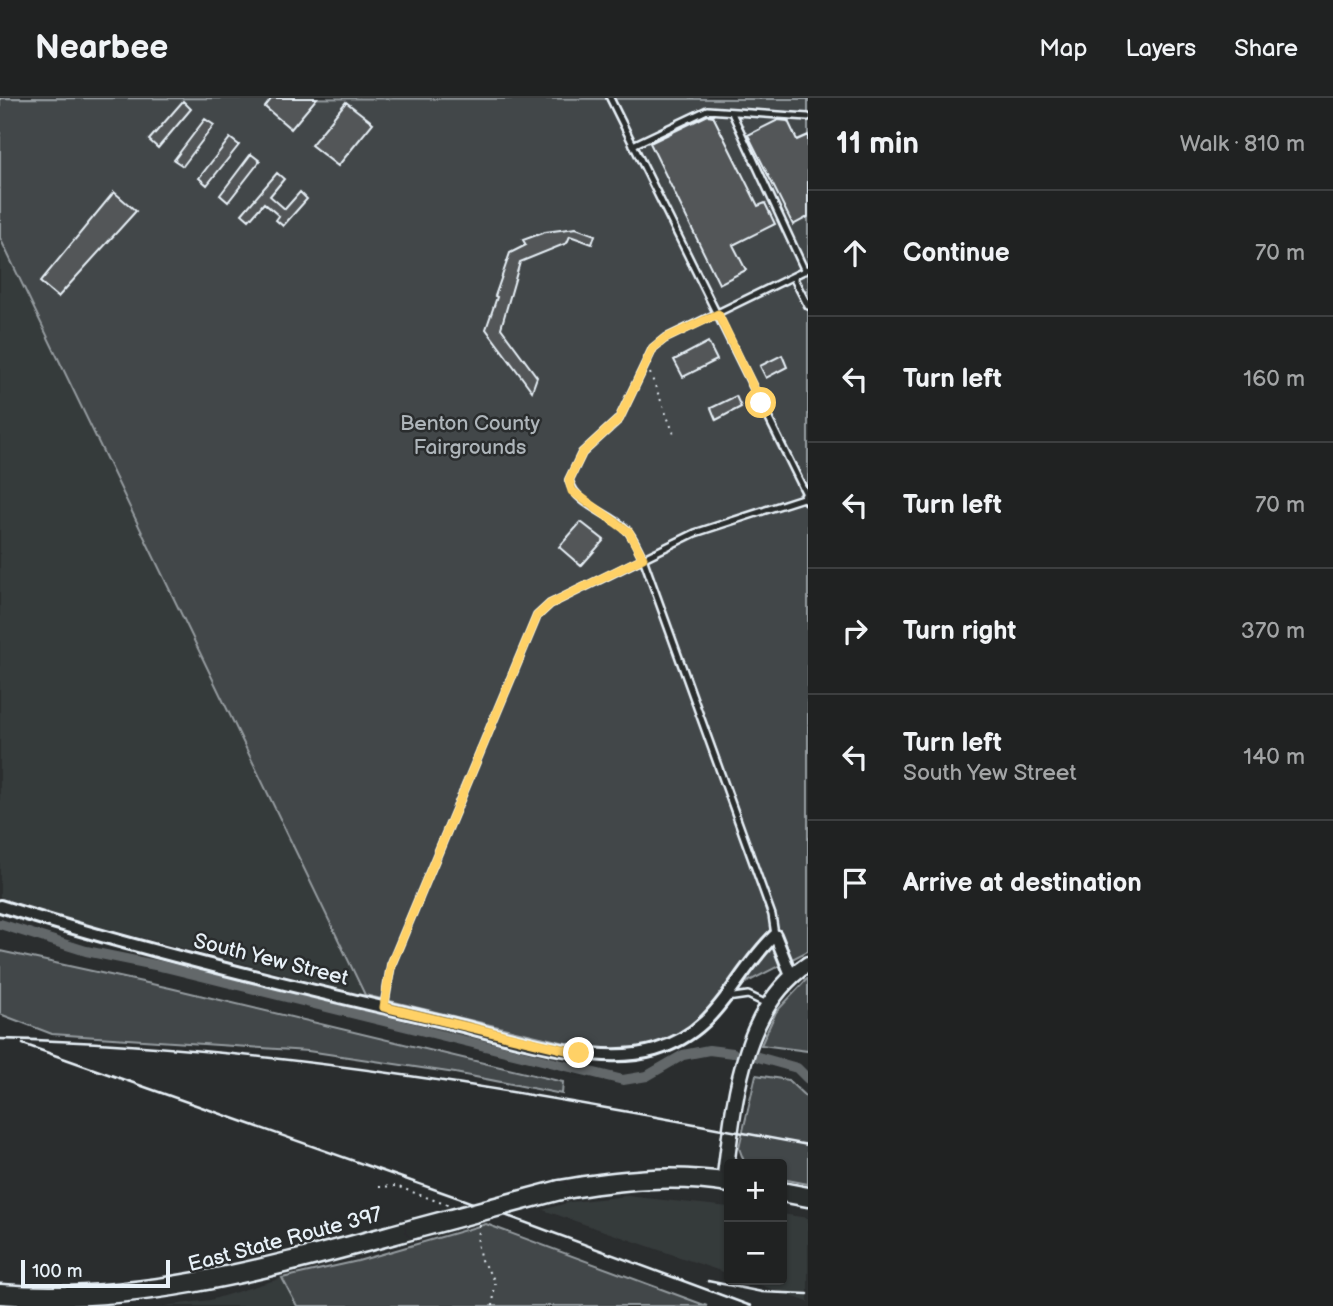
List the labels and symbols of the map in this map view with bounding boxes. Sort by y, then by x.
route start [745,387,776,418]
park label: Benton County Fairgrounds [400,411,541,460]
street label: South Yew Street [191,928,351,991]
route end [563,1037,594,1068]
street label: East State Route 397 [185,1201,386,1277]
scale bar [21,1257,170,1289]

